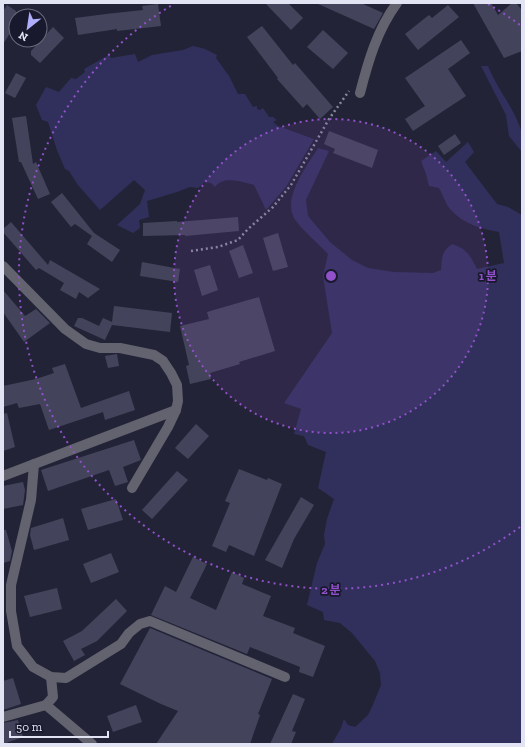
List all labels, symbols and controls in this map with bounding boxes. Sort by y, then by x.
north arrow [8,8,48,48]
text: N [16,28,30,44]
centre of rings [324,269,338,283]
text: 1 분 [479,269,497,283]
text: 2 분 [321,583,341,597]
scale bar [10,713,108,739]
text: 50 m [16,720,43,734]

